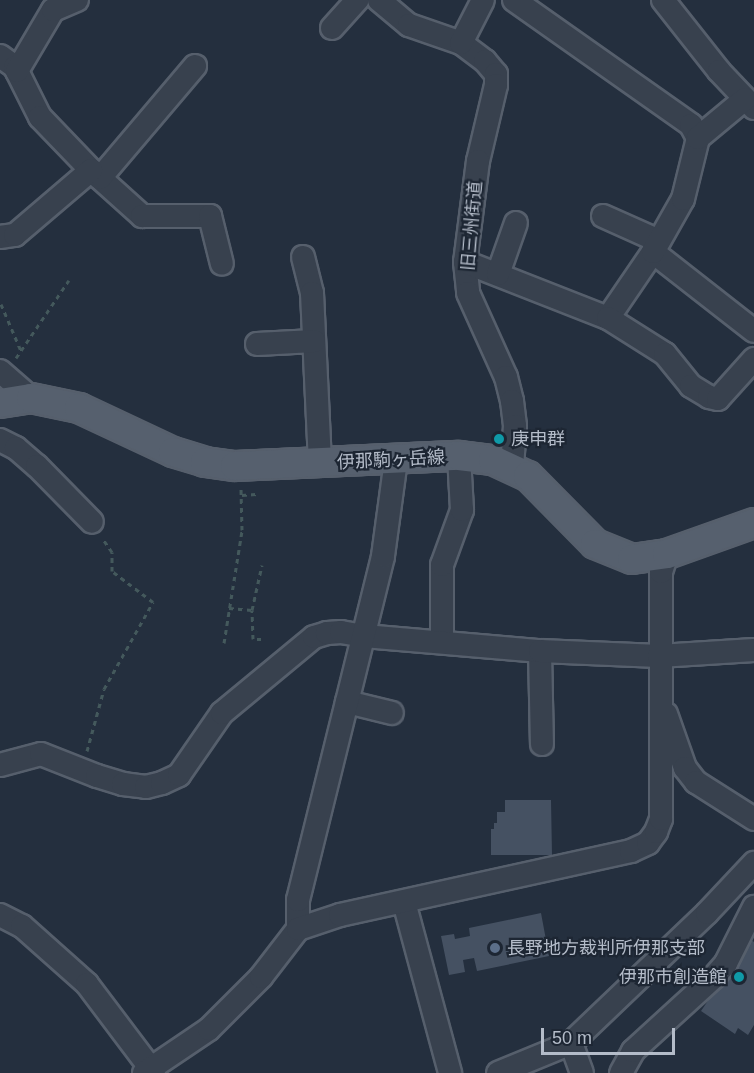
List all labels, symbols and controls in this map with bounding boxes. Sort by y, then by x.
street label: 旧三州街道 [457,180,487,272]
place label: 庚申群 [511,428,565,450]
marker: 庚申群 [492,432,506,446]
street label: 伊那駒ヶ岳線 [337,446,445,474]
place label: 長野地方裁判所伊那支部 [507,937,705,959]
marker: 長野地方裁判所伊那支部 [488,941,502,955]
place label: 伊那市創造館 [619,966,727,988]
marker: 伊那市創造館 [732,970,746,984]
scale bar [544,1016,678,1054]
text: 50 m [552,1028,592,1048]

